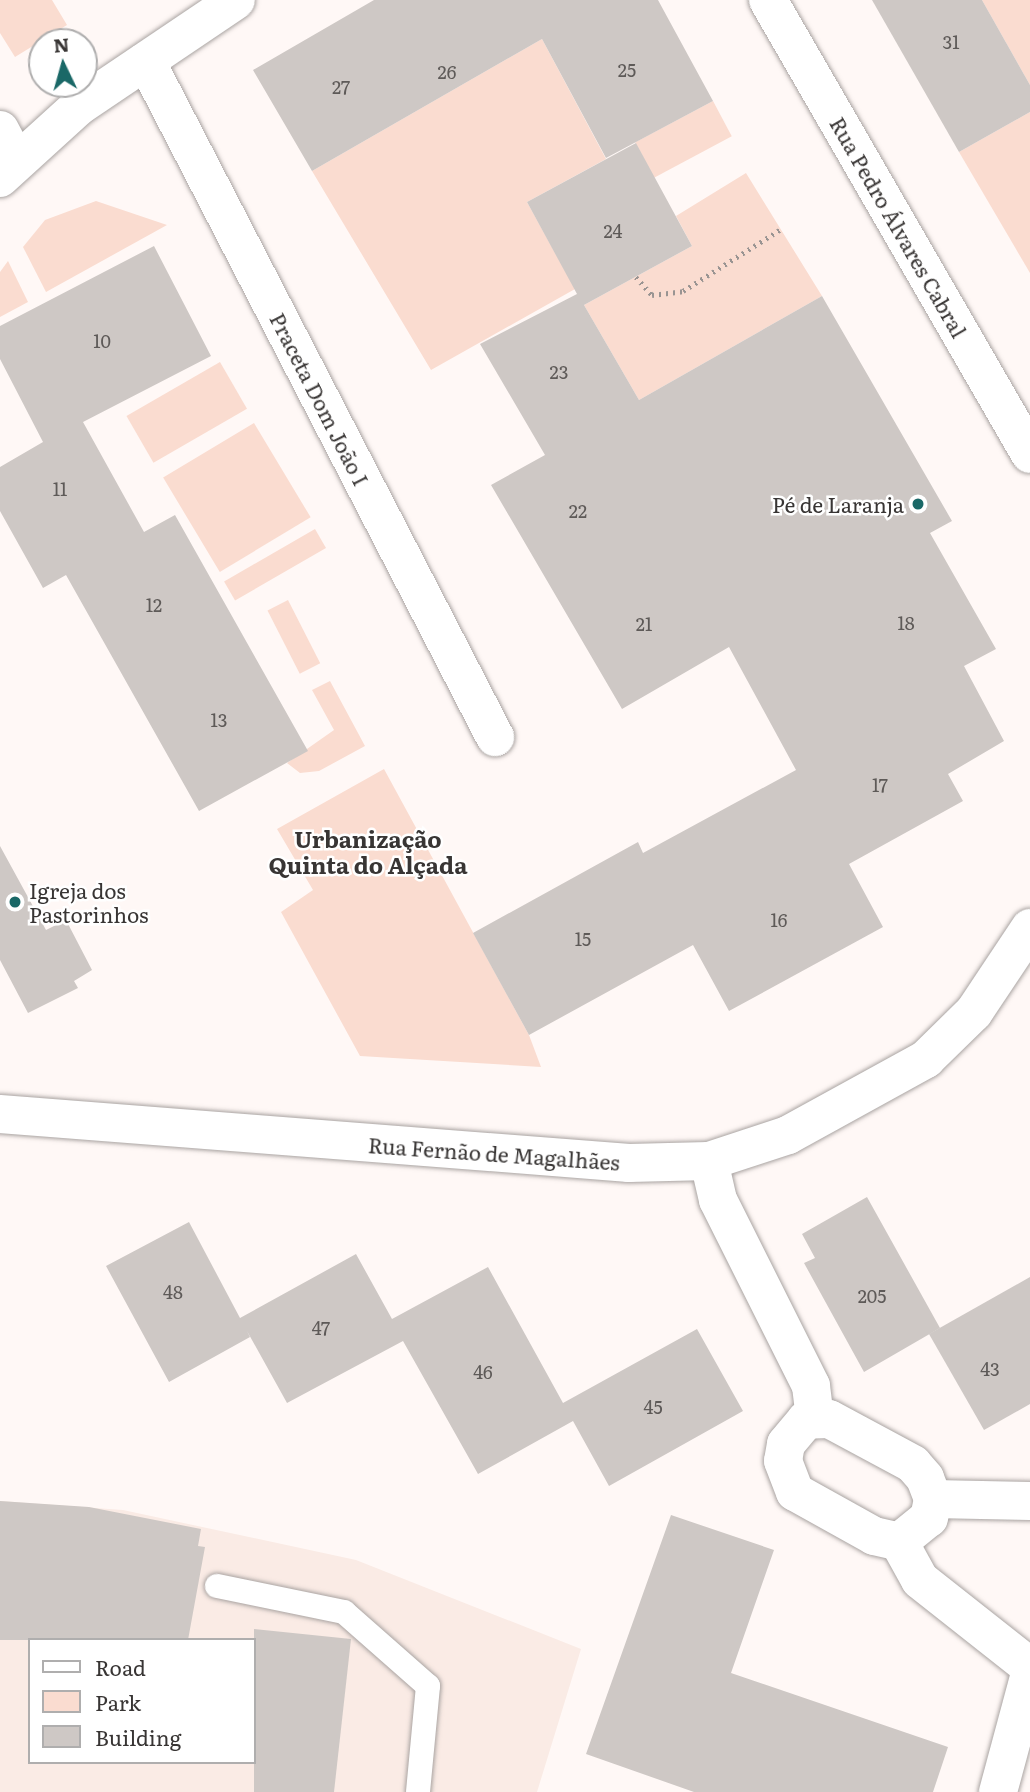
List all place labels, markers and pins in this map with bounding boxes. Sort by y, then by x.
place label: Pé de Laranja [772,491,904,517]
marker: Pé de Laranja [910,496,926,512]
place label: Igreja dos Pastorinhos [29,877,149,927]
marker: Igreja dos Pastorinhos [7,894,23,910]

